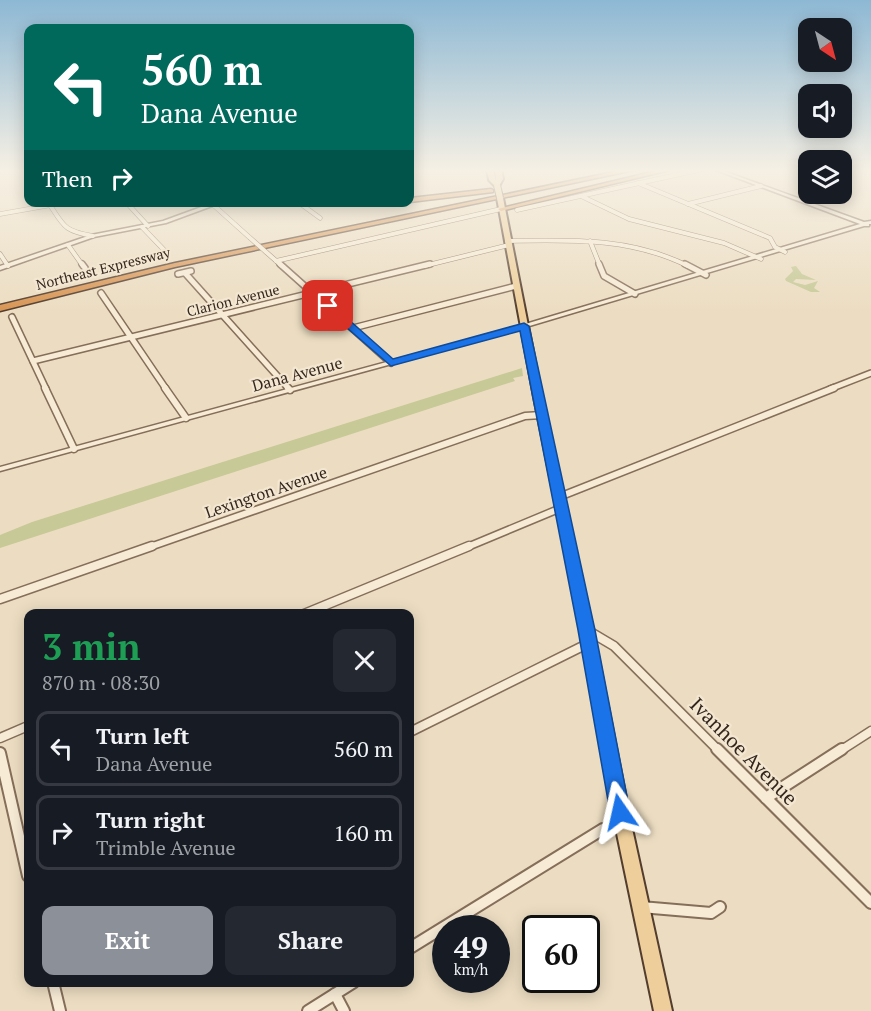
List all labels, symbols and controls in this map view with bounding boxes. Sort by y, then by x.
north arrow [798,18,852,72]
map controls [798,18,852,204]
text: 560 m [141,41,262,97]
icon: left [42,48,120,126]
button: sound [798,84,852,138]
text: Dana Avenue [141,95,298,131]
button: layers [798,150,852,204]
icon: right [105,162,138,195]
text: Then [42,164,93,193]
street label: Northeast Expressway [34,242,173,294]
street label: Clarion Avenue [185,279,281,321]
pin [302,280,353,331]
icon: arrive [311,289,344,322]
street label: Dana Avenue [249,351,345,397]
street label: Lexington Avenue [202,461,330,523]
text: 3 min [42,623,140,670]
button: close [333,629,396,692]
text: 870 m · 08:30 [42,669,160,696]
street label: Ivanhoe Avenue [684,691,804,811]
text: Turn left [96,721,189,750]
icon: left [45,732,78,765]
text: 560 m [333,734,393,763]
text: Dana Avenue [96,750,212,777]
position arrow [588,780,652,844]
text: Turn right [96,805,205,834]
icon: right [45,816,78,849]
text: 160 m [333,818,393,847]
text: Trimble Avenue [96,834,236,861]
button: Exit [42,906,213,975]
button: Share [225,906,396,975]
speed limit sign: 60 [522,915,600,993]
text: 49 [454,927,488,967]
text: km/h [454,959,488,979]

